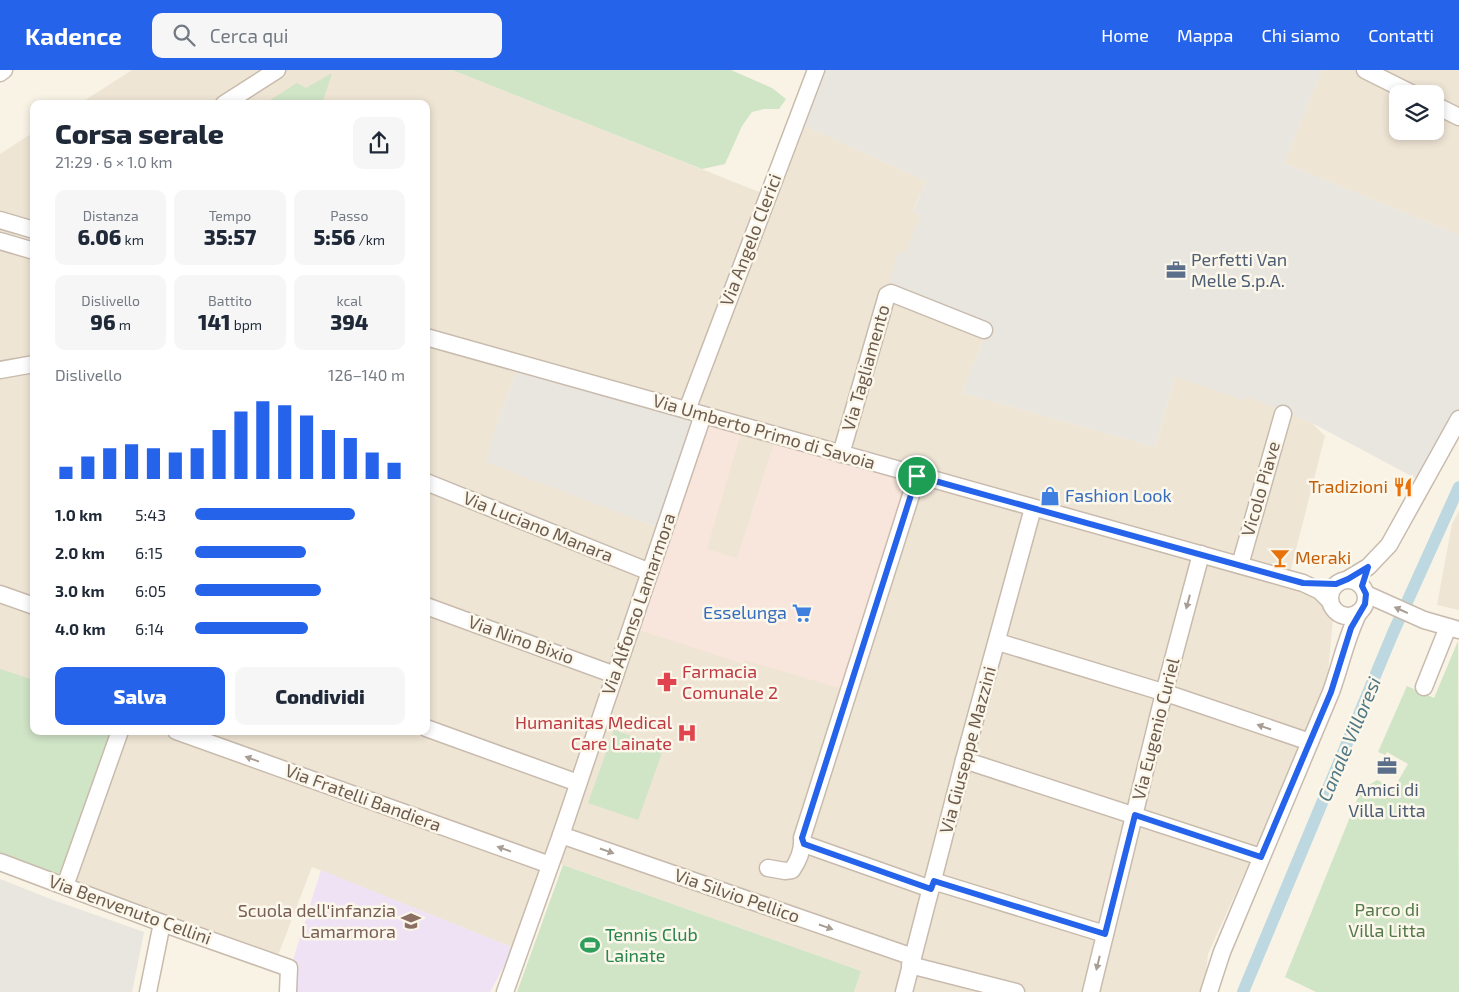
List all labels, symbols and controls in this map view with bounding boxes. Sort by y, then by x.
search box [152,13,502,58]
text: Kadence [25,21,122,50]
icon: search [170,21,198,49]
text: Cerca qui [210,24,289,47]
text: Home [1101,24,1149,46]
text: Mappa [1177,24,1233,46]
text: Chi siamo [1261,24,1340,46]
text: Contatti [1368,24,1434,46]
map controls [1389,85,1444,140]
button: layers [1389,85,1444,140]
text: Corsa serale [55,116,224,150]
button: share [353,117,405,169]
text: 21:29 · 6 × 1.0 km [55,152,173,171]
street label: Via Angelo Clerici [715,170,785,309]
text: Distanza [83,207,139,224]
text: Tempo [209,207,251,224]
text: Passo [330,207,368,224]
text: 6.06 [77,224,121,249]
text: 35:57 [204,224,256,249]
text: 5:56 [314,224,355,249]
text: km [121,231,144,248]
text: /km [355,231,385,248]
place label: Perfetti Van Melle S.p.A. [1191,248,1287,291]
office icon: Perfetti Van Melle S.p.A. [1165,259,1187,281]
text: Dislivello [81,292,140,309]
text: Battito [208,292,252,309]
text: kcal [337,292,362,309]
street label: Via Tagliamento [837,302,894,433]
text: 96 [90,309,116,334]
text: 141 [198,309,231,334]
text: 394 [330,309,368,334]
text: m [116,316,131,333]
text: bpm [231,316,262,333]
text: Dislivello [55,365,122,384]
text: 126–140 m [328,365,405,384]
street label: Via Umberto Primo di Savoia [651,389,878,473]
street label: Vicolo Piave [1236,439,1284,539]
pin [896,455,938,497]
icon: arrive [903,462,931,490]
place label: Tradizioni [1309,475,1388,497]
restaurant icon: Tradizioni [1392,476,1414,498]
place label: Fashion Look [1065,484,1172,506]
shop icon: Fashion Look [1039,485,1061,507]
street label: Via Luciano Manara [460,486,617,566]
text: 1.0 km [55,505,102,524]
text: 5:43 [135,505,166,524]
street label: Via Alfonso Lamarmora [597,510,680,698]
text: 2.0 km [55,543,105,562]
text: 6:15 [135,543,163,562]
place label: Meraki [1295,546,1351,568]
bar icon: Meraki [1269,547,1291,569]
text: 3.0 km [55,581,105,600]
text: 6:05 [135,581,166,600]
one-way arrow [1184,594,1192,609]
place label: Esselunga [703,601,787,623]
supermarket icon: Esselunga [791,602,813,624]
one-way arrow [1394,605,1408,613]
street label: Via Nino Bixio [465,610,577,668]
text: 4.0 km [55,619,106,638]
text: 6:14 [135,619,164,638]
street label: Via Eugenio Curiel [1127,655,1183,802]
place label: Farmacia Comunale 2 [682,660,778,703]
street label: Via Giuseppe Mazzini [934,664,1000,836]
button: Salva [55,667,225,725]
button: Condividi [235,667,405,725]
pharmacy icon: Farmacia Comunale 2 [656,671,678,693]
water label: Canale Villoresi [1312,673,1385,804]
place label: Humanitas Medical Care Lainate [515,711,673,754]
hospital icon: Humanitas Medical Care Lainate [676,722,698,744]
one-way arrow [1257,722,1272,730]
one-way arrow [245,755,260,762]
office icon: Amici di Villa Litta [1376,755,1398,777]
street label: Via Fratelli Bandiera [282,759,444,836]
place label: Amici di Villa Litta [1348,778,1426,821]
one-way arrow [497,844,512,852]
one-way arrow [599,848,614,855]
street label: Via Silvio Pellico [672,863,803,927]
street label: Via Benvenuto Cellini [46,869,215,949]
park label: Parco di Villa Litta [1348,898,1426,941]
place label: Scuola dell'infanzia Lamarmora [238,899,396,942]
school or university icon: Scuola dell'infanzia Lamarmora [400,910,422,932]
place label: Tennis Club Lainate [605,923,698,966]
one-way arrow [819,924,834,931]
sports icon: Tennis Club Lainate [579,934,601,956]
one-way arrow [1094,955,1102,970]

